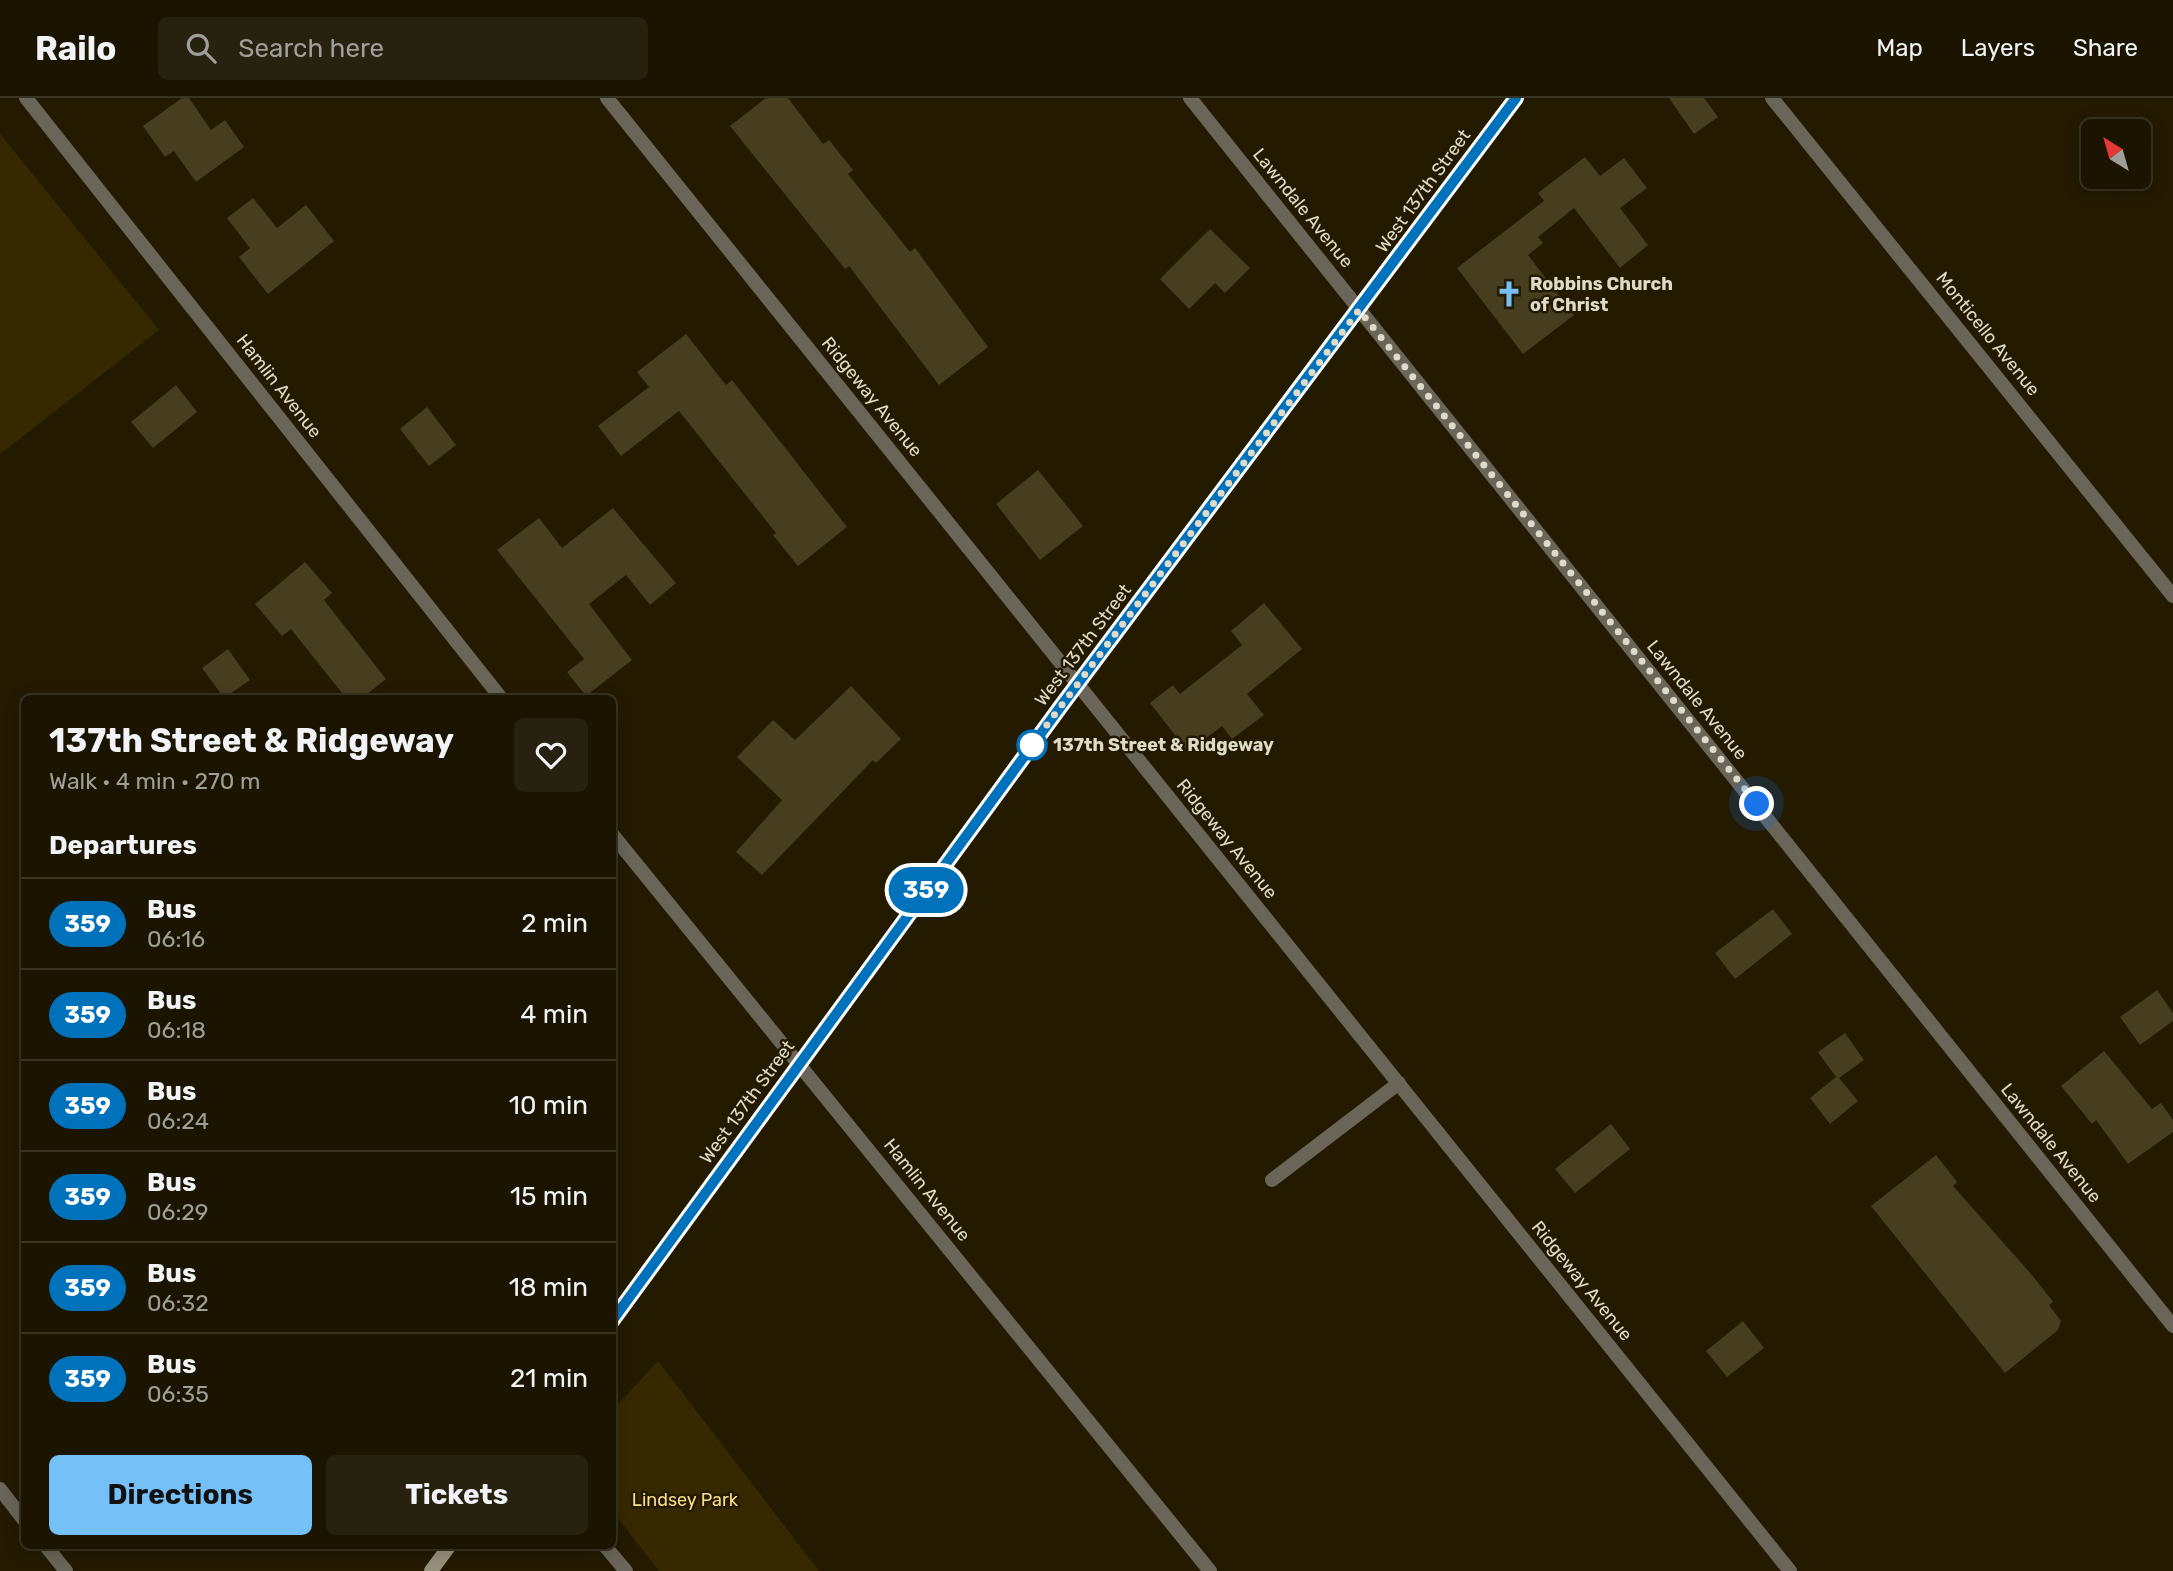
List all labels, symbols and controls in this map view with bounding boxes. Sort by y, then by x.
search box [158,17,648,80]
text: Railo [35,29,116,68]
icon: search [182,29,220,67]
text: Search here [238,33,384,64]
text: Map [1876,34,1923,62]
text: Layers [1961,34,2035,62]
text: Share [2073,34,2138,62]
north arrow [2081,119,2151,189]
map controls [2081,119,2151,189]
street label: West 137th Street [1371,125,1475,257]
street label: Lawndale Avenue [1248,144,1358,272]
street label: Monticello Avenue [1931,268,2045,400]
place label: Robbins Church of Christ [1530,273,1673,316]
church icon: Robbins Church of Christ [1494,279,1524,309]
street label: Hamlin Avenue [232,330,326,442]
street label: Ridgeway Avenue [817,333,927,461]
street label: West 137th Street [1030,580,1136,710]
street label: Lawndale Avenue [1642,636,1752,764]
button: heart [514,718,588,792]
text: 137th Street & Ridgeway [49,721,454,760]
marker: 137th Street & Ridgeway [1017,730,1047,760]
place label: 137th Street & Ridgeway [1053,734,1274,756]
text: Walk · 4 min · 270 m [49,767,260,795]
street label: Ridgeway Avenue [1172,775,1282,903]
your location [1739,786,1774,821]
text: Departures [49,830,197,861]
line badge: 359 [886,867,966,913]
text: 359 [903,876,949,904]
text: Bus [147,894,196,925]
text: 2 min [521,908,588,939]
text: 359 [64,910,111,938]
text: 06:16 [147,925,205,953]
text: Bus [147,985,196,1016]
text: 4 min [520,999,588,1030]
text: 359 [64,1001,111,1029]
text: 06:18 [147,1016,206,1044]
street label: West 137th Street [695,1036,799,1168]
text: Bus [147,1076,196,1107]
street label: Lawndale Avenue [1996,1079,2106,1207]
text: 10 min [509,1090,588,1121]
text: 359 [64,1092,111,1120]
text: 06:24 [147,1107,209,1135]
street label: Hamlin Avenue [879,1134,975,1246]
text: Bus [147,1167,196,1198]
text: 15 min [510,1181,588,1212]
text: 359 [64,1183,111,1211]
text: 06:29 [147,1198,209,1226]
street label: Ridgeway Avenue [1527,1217,1637,1345]
text: Bus [147,1258,196,1289]
text: 18 min [509,1272,588,1303]
text: 359 [64,1274,111,1302]
text: 06:32 [147,1289,209,1317]
text: Bus [147,1349,196,1380]
text: 21 min [510,1363,588,1394]
text: 359 [64,1365,111,1393]
text: 06:35 [147,1380,209,1408]
button: Directions [49,1455,312,1535]
button: Tickets [326,1455,588,1535]
park label: Lindsey Park [632,1489,739,1511]

